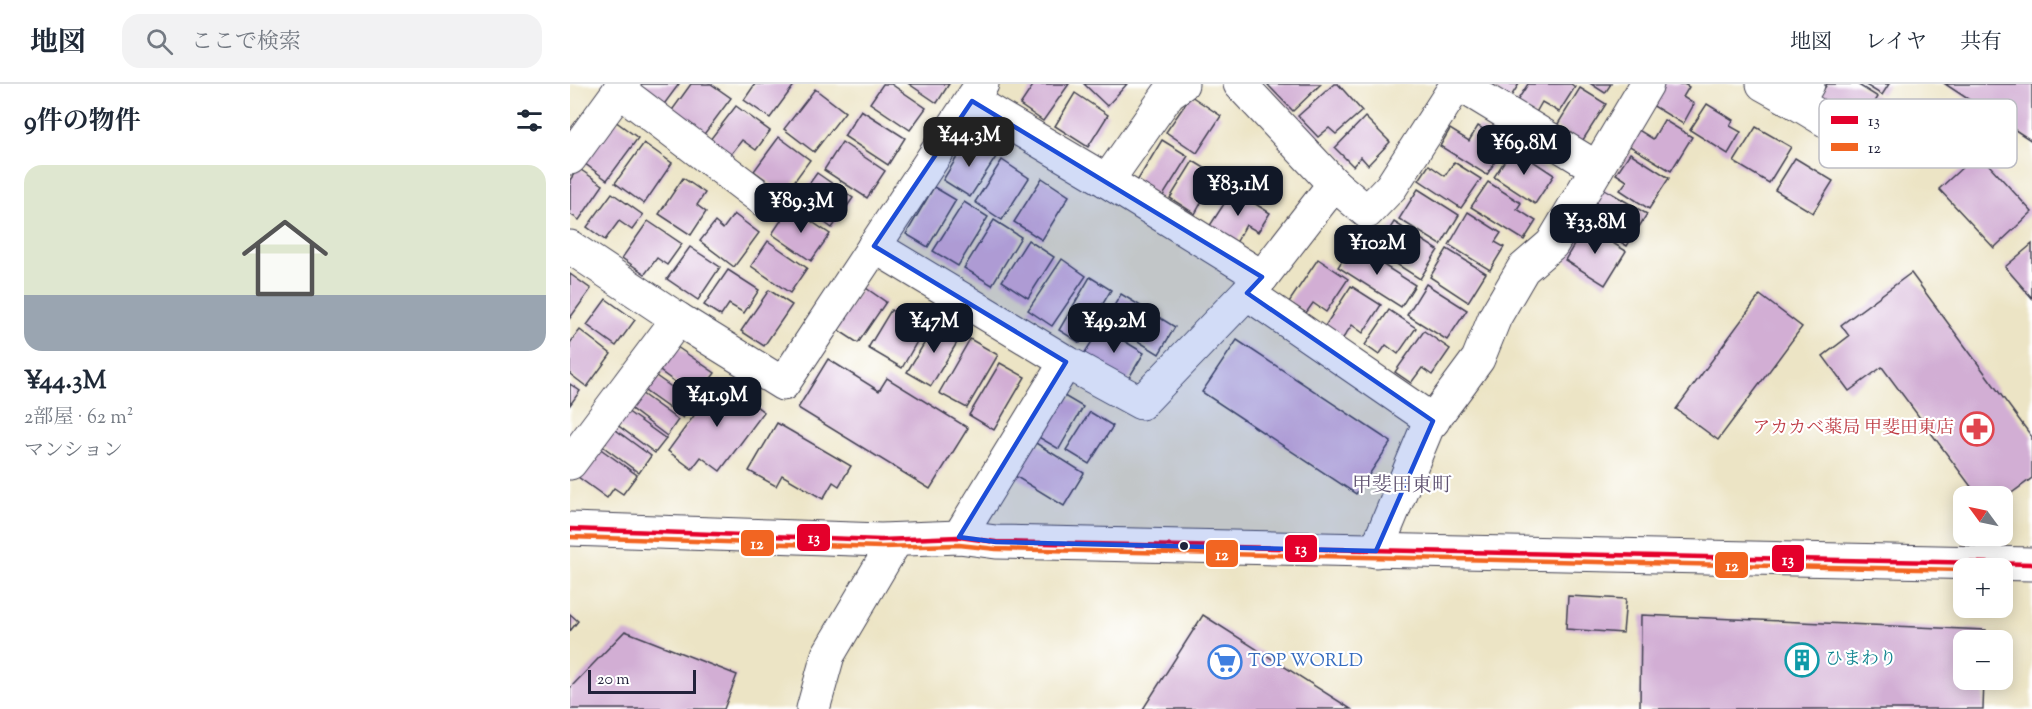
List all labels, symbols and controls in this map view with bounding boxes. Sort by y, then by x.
search box [122,14,542,68]
text: 地図 [30,24,86,64]
icon: search [143,25,176,58]
text: ここで検索 [191,27,301,59]
text: 地図 [1790,28,1832,58]
text: レイヤ [1865,28,1927,58]
text: 共有 [1960,28,2002,58]
legend [1819,99,2017,168]
text: 9件の物件 [24,104,141,141]
icon: filters [513,104,546,137]
text: 13 [1868,111,1880,134]
pin: ¥44.3M [920,117,1018,168]
text: ¥44.3M [937,122,1001,151]
pin: ¥69.8M [1475,125,1573,176]
text: ¥69.8M [1491,130,1557,159]
text: 12 [1868,138,1881,161]
pin: ¥83.1M [1189,166,1287,217]
text: ¥83.1M [1207,171,1269,200]
pin: ¥89.3M [752,183,850,234]
text: ¥89.3M [768,188,834,217]
icon: home [231,204,339,312]
pin: ¥33.8M [1546,204,1644,255]
text: ¥33.8M [1564,209,1626,238]
pin: ¥102M [1335,225,1419,276]
text: ¥102M [1348,230,1406,259]
pin: ¥47M [898,303,970,354]
pin: ¥49.2M [1065,303,1163,354]
text: ¥47M [909,308,959,337]
text: ¥49.2M [1082,308,1146,337]
text: ¥44.3M [24,363,106,400]
pin: ¥41.9M [668,377,766,428]
text: ¥41.9M [686,382,748,411]
text: 2部屋 · 62 m² [24,404,134,433]
pharmacy icon: アカカベ薬局 甲斐田東店 [1959,411,1995,447]
place label: アカカベ薬局 甲斐田東店 [1752,416,1954,442]
text: マンション [24,437,123,466]
district label: 甲斐田東町 [1352,472,1452,501]
north arrow [1953,486,2013,546]
map controls [1953,486,2013,690]
line badge: 13 [796,523,831,552]
text: 13 [808,528,820,551]
line badge: 12 [740,529,775,557]
text: 12 [751,534,764,557]
line badge: 13 [1284,534,1318,563]
line badge: 12 [1205,539,1239,568]
text: 13 [1295,539,1307,562]
unlabelled marker [1178,540,1190,552]
line badge: 13 [1771,544,1805,573]
text: 12 [1216,545,1229,568]
text: 13 [1782,550,1794,573]
line badge: 12 [1714,551,1749,579]
text: 12 [1726,556,1739,579]
button: + [1953,558,2013,618]
button: − [1953,630,2013,690]
building icon: ひまわり [1784,642,1820,678]
supermarket icon: TOP WORLD [1207,644,1243,680]
place label: ひまわり [1825,647,1897,673]
place label: TOP WORLD [1248,649,1363,675]
scale bar [588,667,696,694]
text: 20 m [597,669,630,692]

